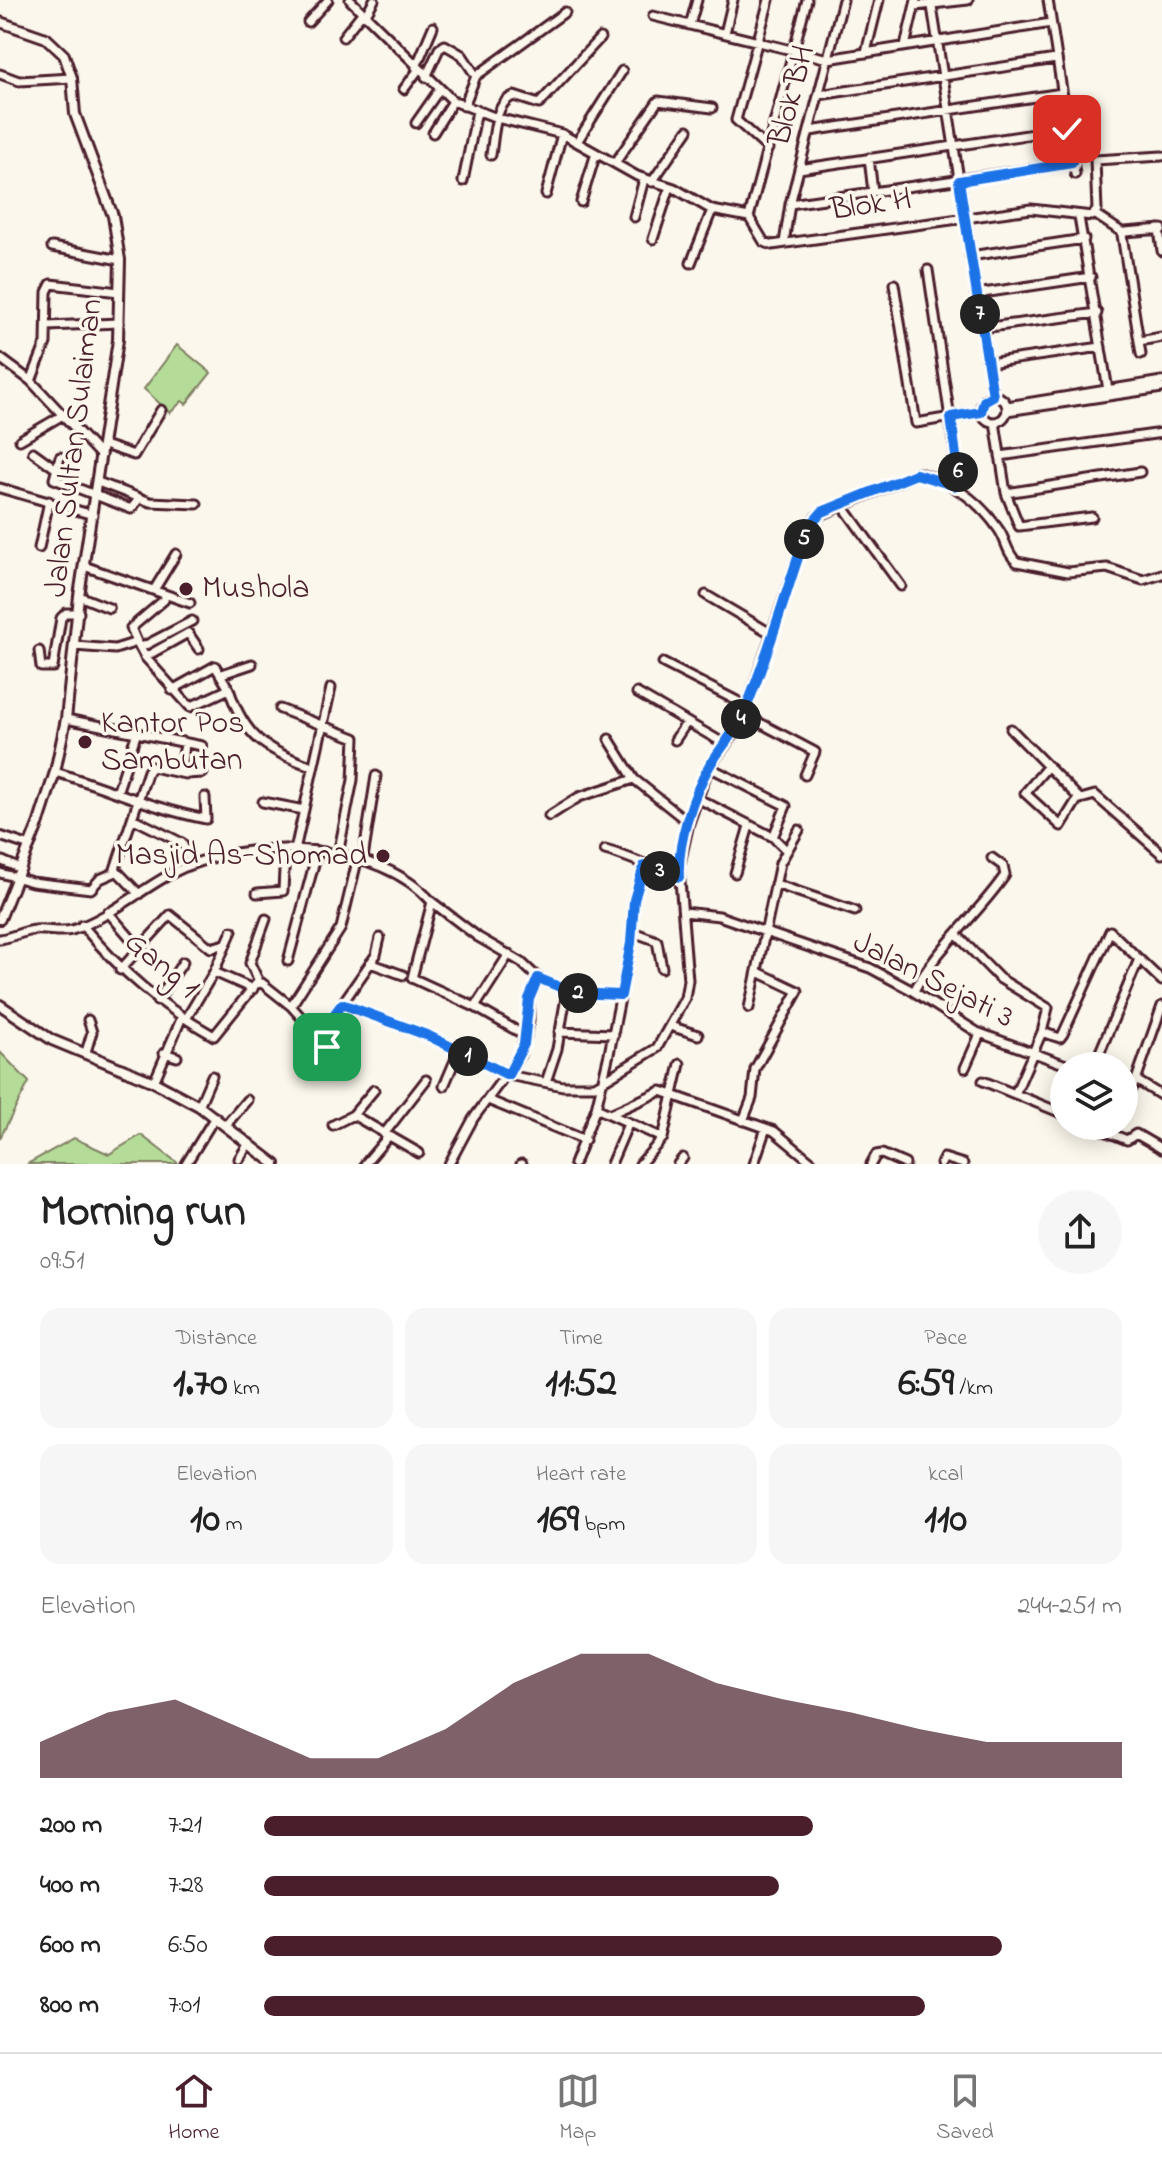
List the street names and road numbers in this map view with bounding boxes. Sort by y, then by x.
street label: Blok BH [757,40,829,153]
street label: Blok H [826,177,915,235]
street label: Jalan Sultan Sulaiman [33,296,117,600]
street label: Gang 1 [113,920,209,1012]
street label: Jalan Sejati 3 [844,920,1022,1042]

